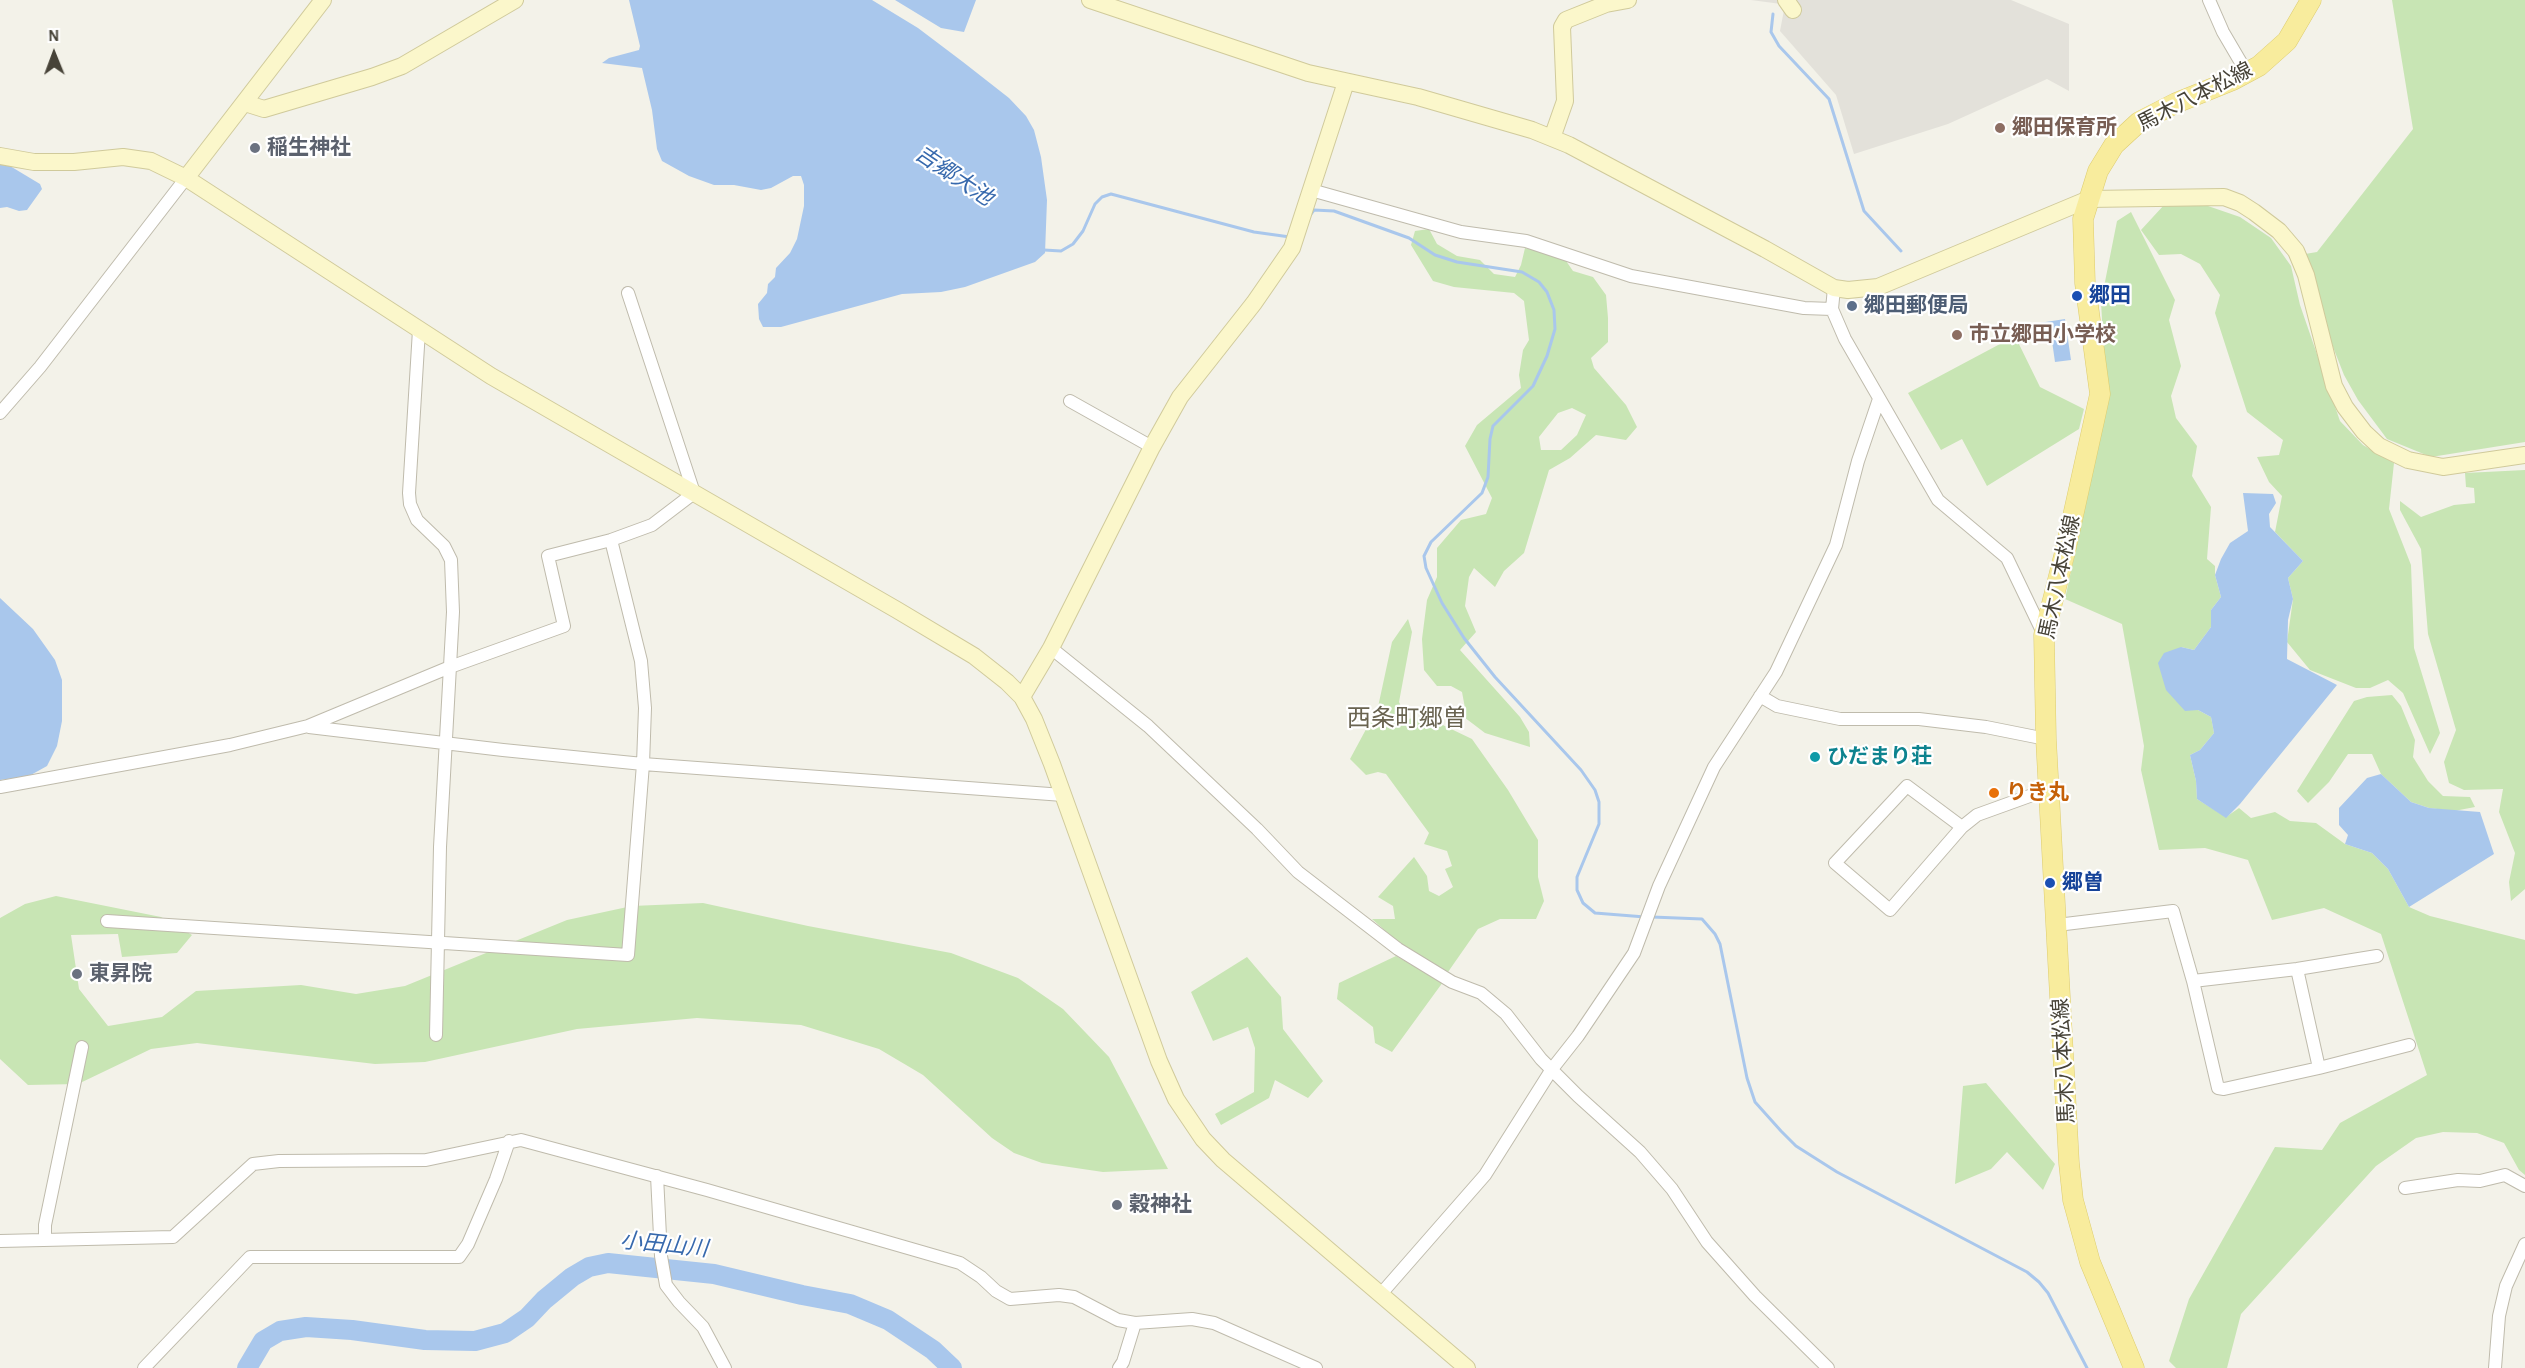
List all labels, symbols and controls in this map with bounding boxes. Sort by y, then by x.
north arrow [24,24,84,84]
text: N [48,28,59,44]
street label: 馬木八本松線 [2133,57,2257,137]
place label: 郷田保育所 [2012,115,2117,141]
marker: 郷田保育所 [1993,121,2007,135]
place label: 稲生神社 [267,135,351,161]
water label: 吉郷大池 [910,140,998,212]
marker: 稲生神社 [248,141,262,155]
place label: 郷田 [2089,283,2131,309]
marker: 郷田 [2070,289,2084,303]
place label: 郷田郵便局 [1864,293,1969,319]
marker: 郷田郵便局 [1845,299,1859,313]
place label: 市立郷田小学校 [1969,322,2116,348]
marker: 市立郷田小学校 [1950,328,1964,342]
street label: 馬木八本松線 [2035,513,2085,641]
district label: 西条町郷曽 [1347,705,1467,733]
place label: ひだまり荘 [1827,744,1932,770]
marker: ひだまり荘 [1808,750,1822,764]
place label: りき丸 [2006,780,2069,806]
marker: りき丸 [1987,786,2001,800]
place label: 郷曽 [2062,870,2104,896]
marker: 郷曽 [2043,876,2057,890]
place label: 東昇院 [89,961,152,987]
marker: 東昇院 [70,967,84,981]
street label: 馬木八本松線 [2048,997,2080,1125]
place label: 穀神社 [1129,1192,1192,1218]
marker: 穀神社 [1110,1198,1124,1212]
water label: 小田山川 [619,1227,709,1263]

